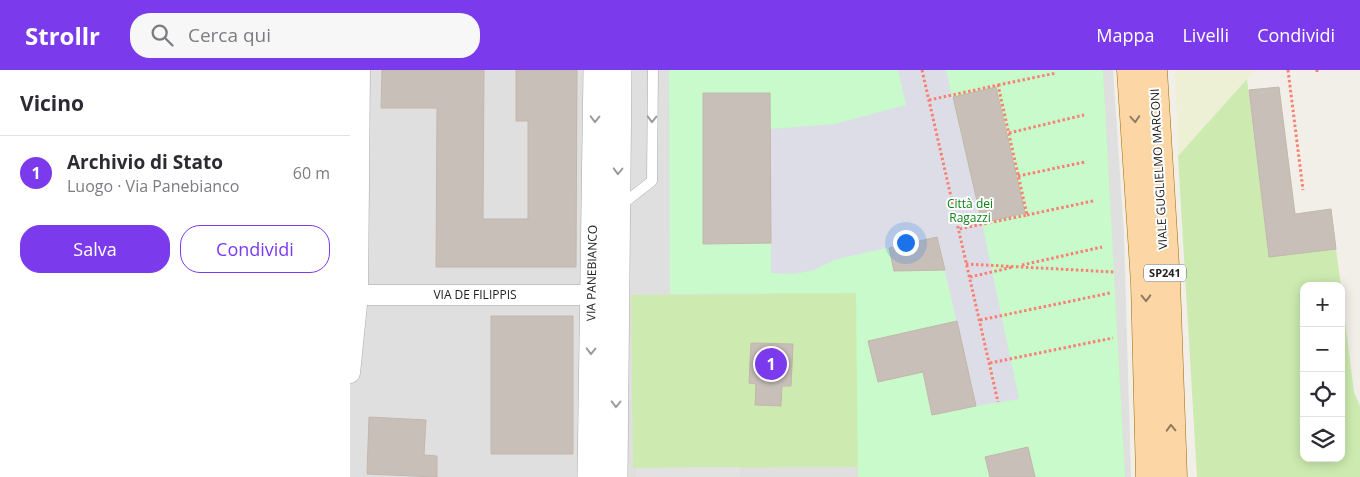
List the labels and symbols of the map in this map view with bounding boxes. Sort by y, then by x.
street label: VIALE GUGLIELMO MARCONI [1146,88,1171,250]
one-way arrow [590,115,600,123]
one-way arrow [647,115,658,123]
one-way arrow [1129,115,1140,123]
one-way arrow [613,168,623,175]
park label: Città dei Ragazzi [947,195,993,226]
street label: VIA PANEBIANCO [582,225,601,321]
your location [893,230,919,256]
road number: SP241 [1144,264,1186,282]
street label: VIA DE FILIPPIS [433,286,517,303]
one-way arrow [1140,295,1151,303]
pin: 1 [755,345,787,383]
one-way arrow [586,348,596,355]
one-way arrow [611,400,621,408]
one-way arrow [1166,424,1177,432]

